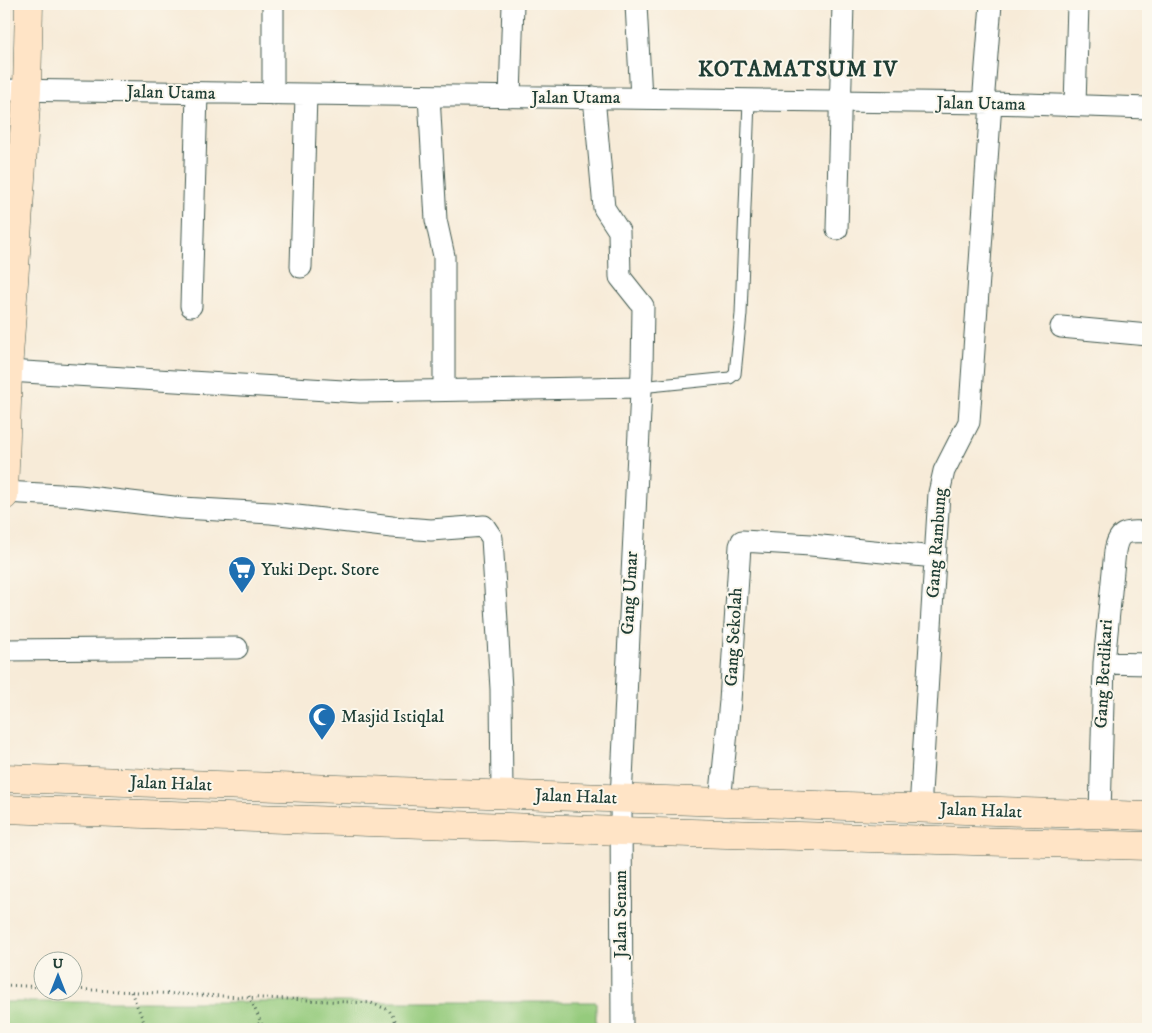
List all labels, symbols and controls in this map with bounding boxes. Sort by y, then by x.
district label: KOTAMATSUM IV [698,56,898,83]
street label: Jalan Utama [124,81,216,105]
street label: Jalan Utama [530,87,621,109]
street label: Jalan Utama [934,92,1026,116]
street label: Gang Rambung [922,487,952,599]
street label: Gang Umar [617,550,643,635]
supermarket icon: Yuki Dept. Store [227,555,257,594]
place label: Yuki Dept. Store [261,559,379,581]
street label: Gang Sekolah [720,586,748,687]
street label: Gang Berdikari [1090,619,1118,729]
mosque icon: Masjid Istiqlal [307,702,337,741]
place label: Masjid Istiqlal [341,706,445,728]
street label: Jalan Halat [127,771,213,796]
street label: Jalan Halat [532,784,618,809]
street label: Jalan Halat [937,798,1023,823]
street label: Jalan Senam [610,870,632,960]
north arrow [32,950,82,1000]
text: U [53,955,64,973]

